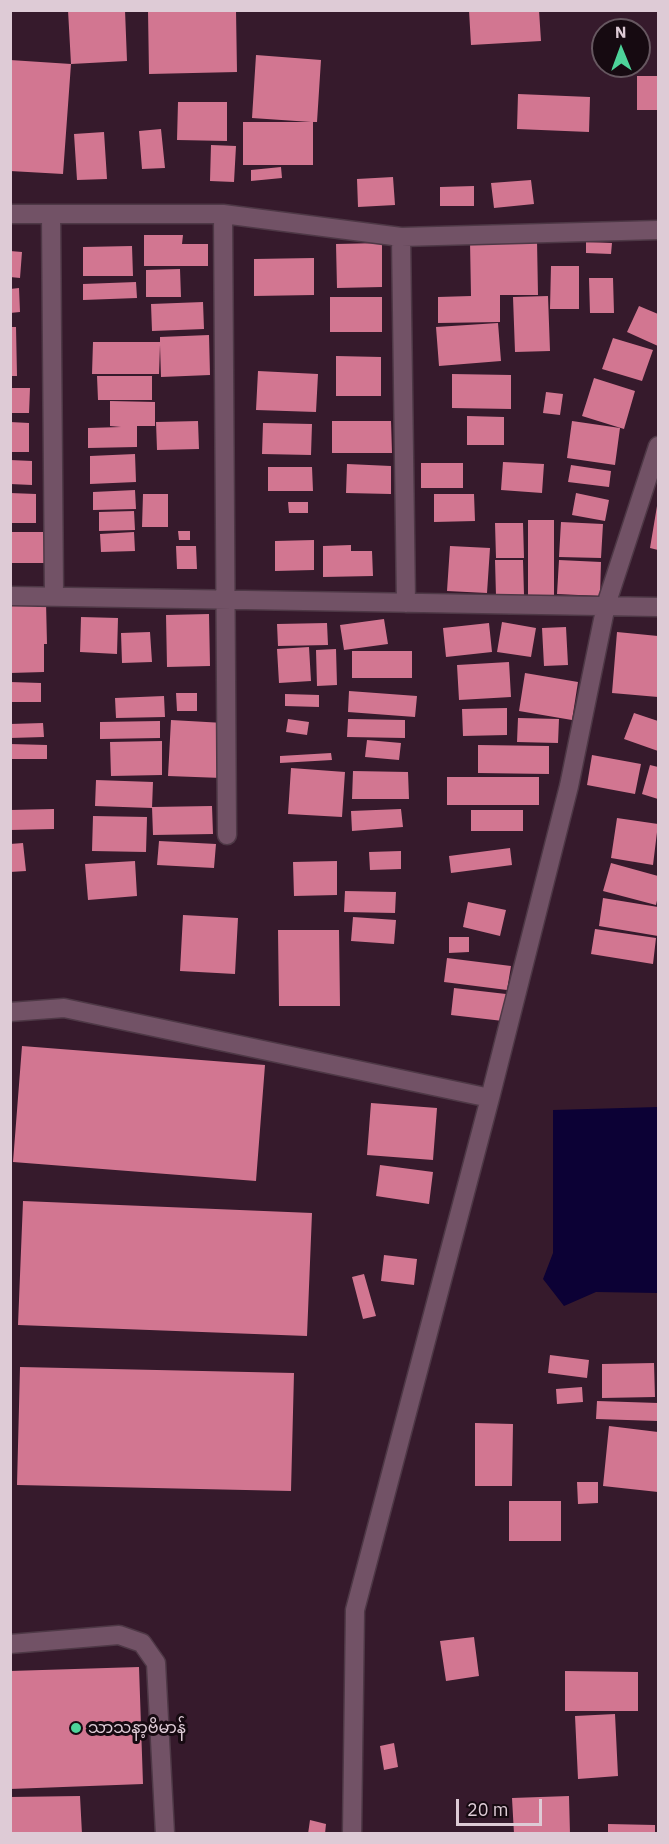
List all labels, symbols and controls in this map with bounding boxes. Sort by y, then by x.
north arrow [591,18,651,78]
text: N [615,22,627,42]
place label: သာသနာ့ဗိမာန် [88,1718,186,1738]
marker: သာသနာ့ဗိမာန် [69,1721,83,1735]
scale bar [459,1787,544,1825]
text: 20 m [467,1798,509,1821]

